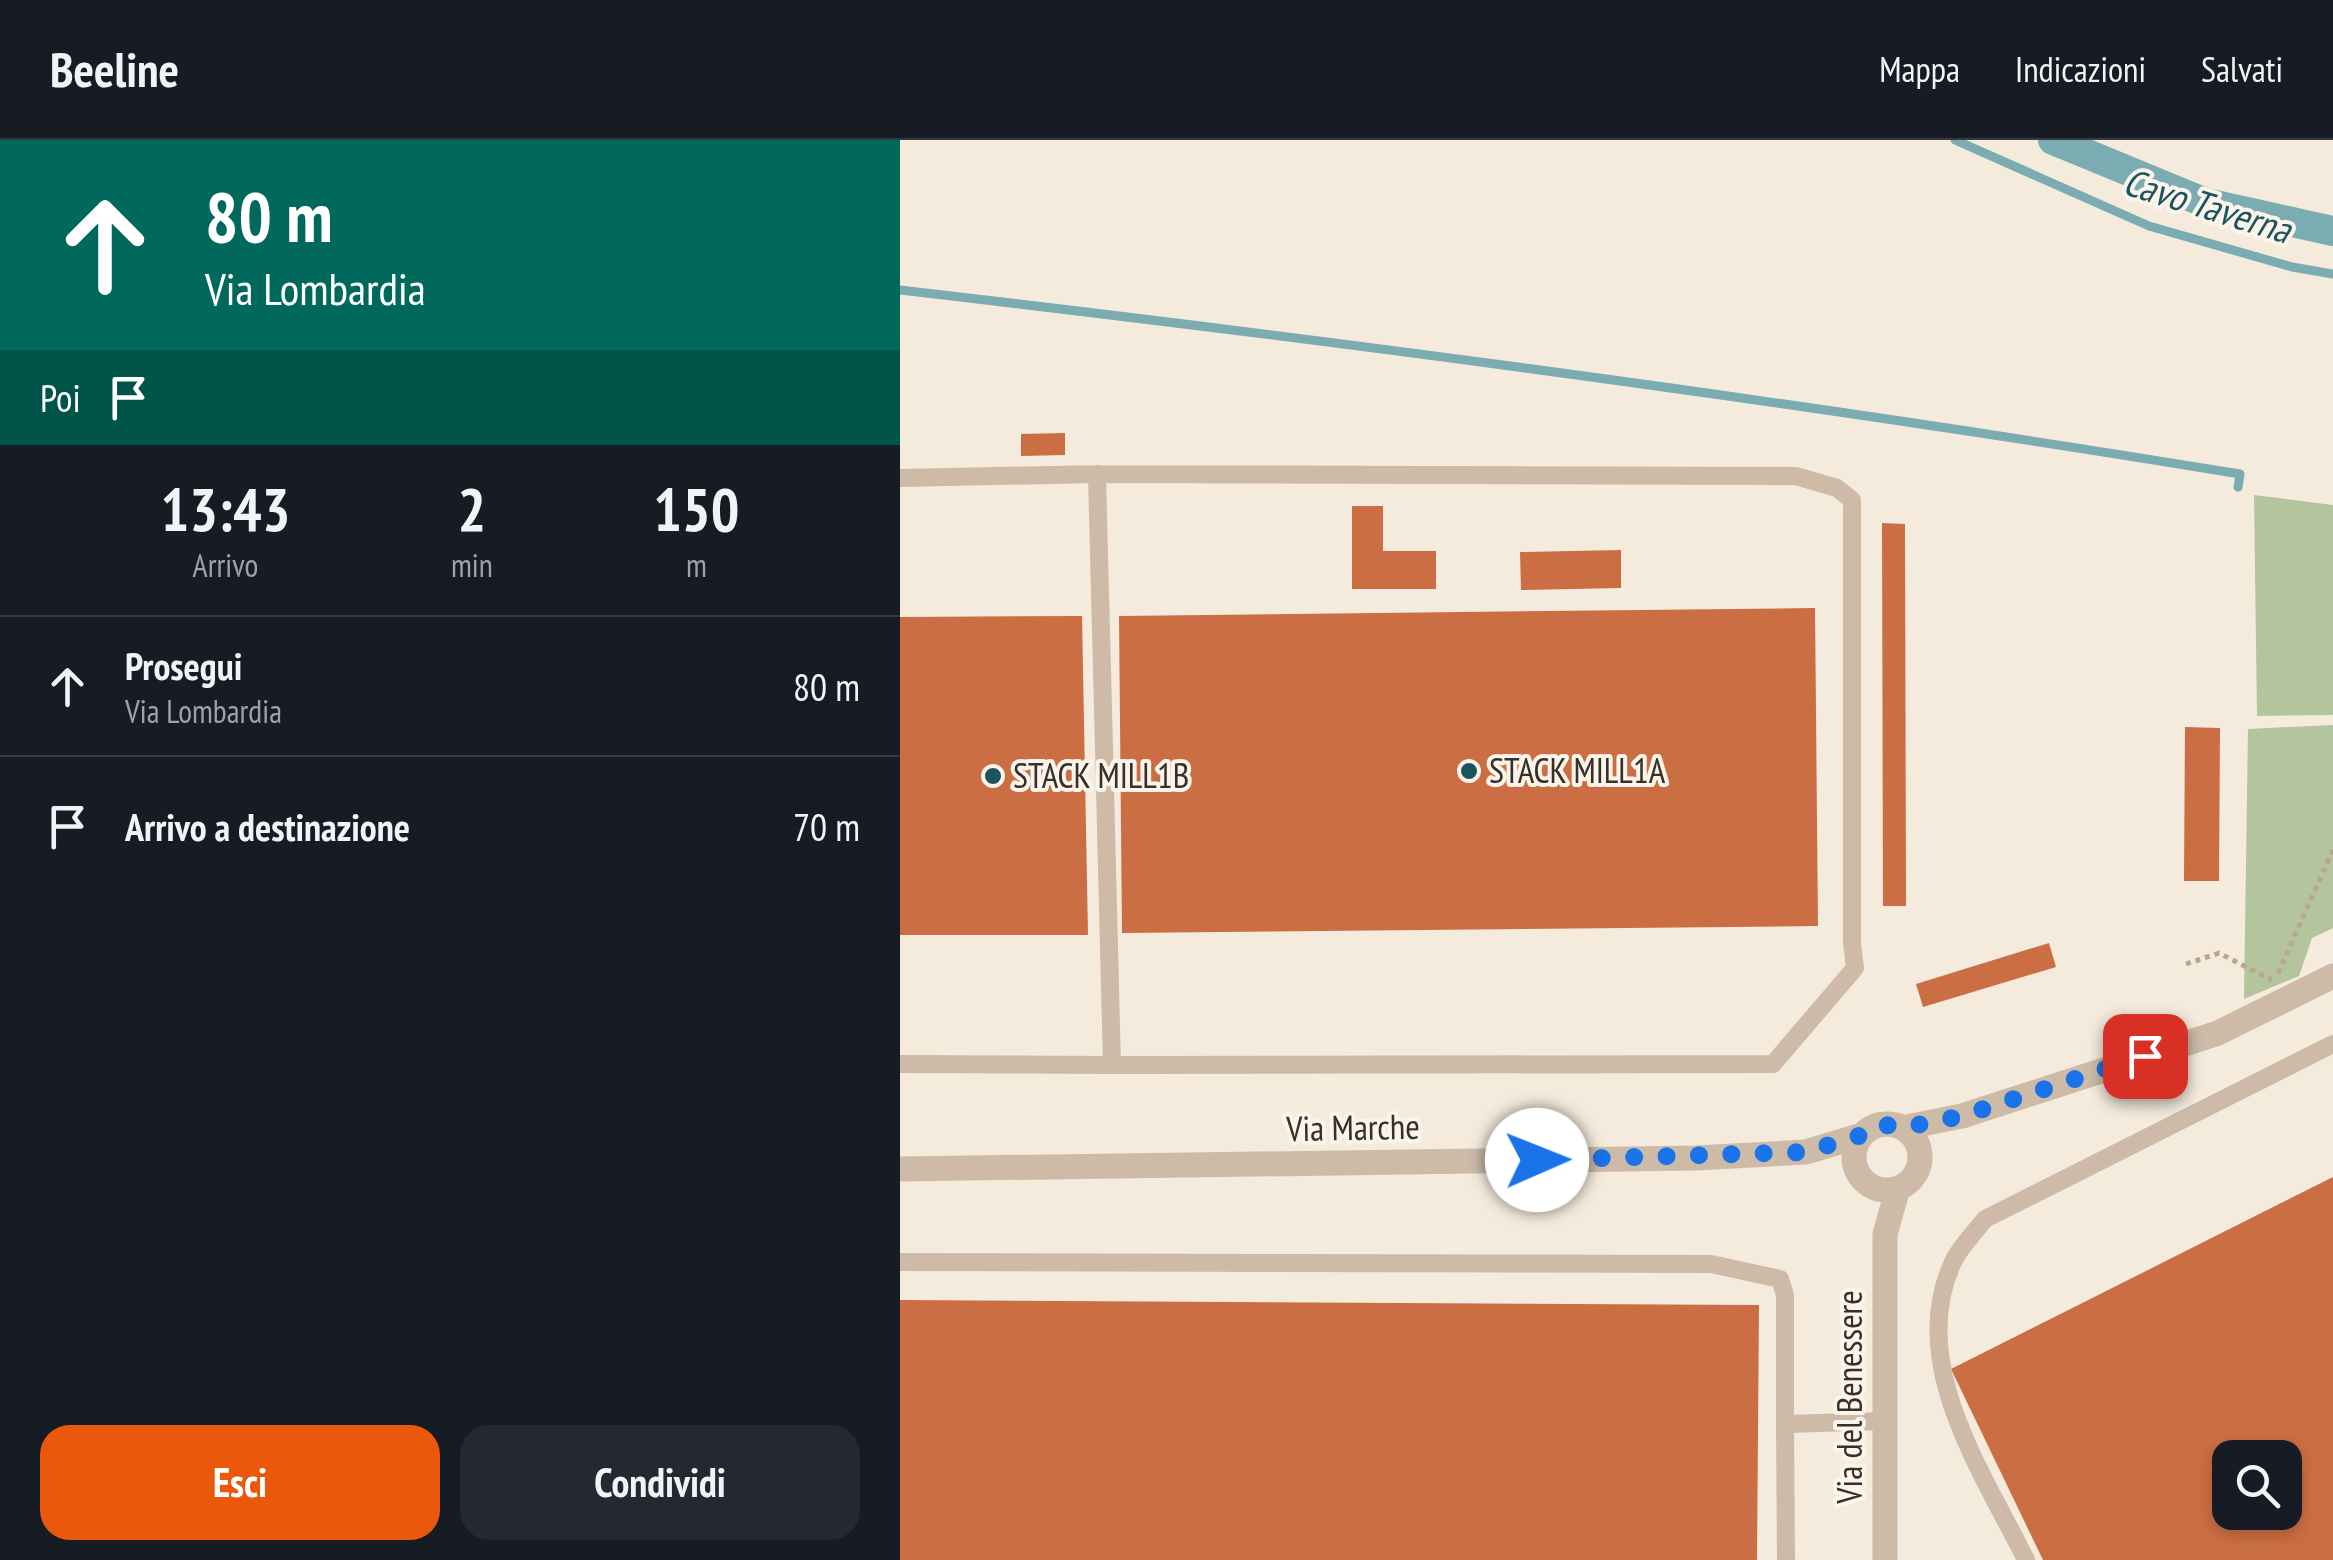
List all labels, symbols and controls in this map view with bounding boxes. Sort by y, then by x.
text: Beeline [50,38,179,100]
text: Mappa [1879,46,1960,92]
text: Indicazioni [2015,46,2146,92]
text: Salvati [2201,46,2283,92]
water label: Cavo Taverna [2118,156,2299,254]
text: 80 m [205,171,333,261]
icon: ahead [40,180,170,310]
text: Via Lombardia [205,259,426,317]
icon: arrive [101,370,156,425]
text: Poi [40,373,81,422]
text: 13:43 [161,470,290,548]
text: 2 [458,470,486,548]
text: 150 [653,470,739,548]
text: Arrivo [193,544,258,586]
text: min [451,544,493,586]
text: m [686,544,707,586]
text: Prosegui [125,641,242,690]
icon: ahead [40,659,95,714]
text: 80 m [793,662,860,711]
text: Via Lombardia [125,690,282,732]
place label: STACK MILL1A [1489,747,1666,793]
place label: STACK MILL1B [1013,752,1189,798]
marker: STACK MILL1A [1458,760,1480,782]
marker: STACK MILL1B [982,765,1004,787]
icon: arrive [40,799,95,854]
text: Arrivo a destinazione [125,802,410,851]
text: 70 m [793,802,860,851]
pin [2103,1014,2188,1099]
icon: arrive [2118,1029,2173,1084]
street label: Via Marche [1285,1103,1420,1151]
position arrow [1485,1108,1589,1212]
street label: Via del Benessere [1826,1290,1872,1505]
button: Esci [40,1425,440,1540]
button: Condividi [460,1425,860,1540]
map controls [2212,1440,2302,1530]
button: search [2212,1440,2302,1530]

